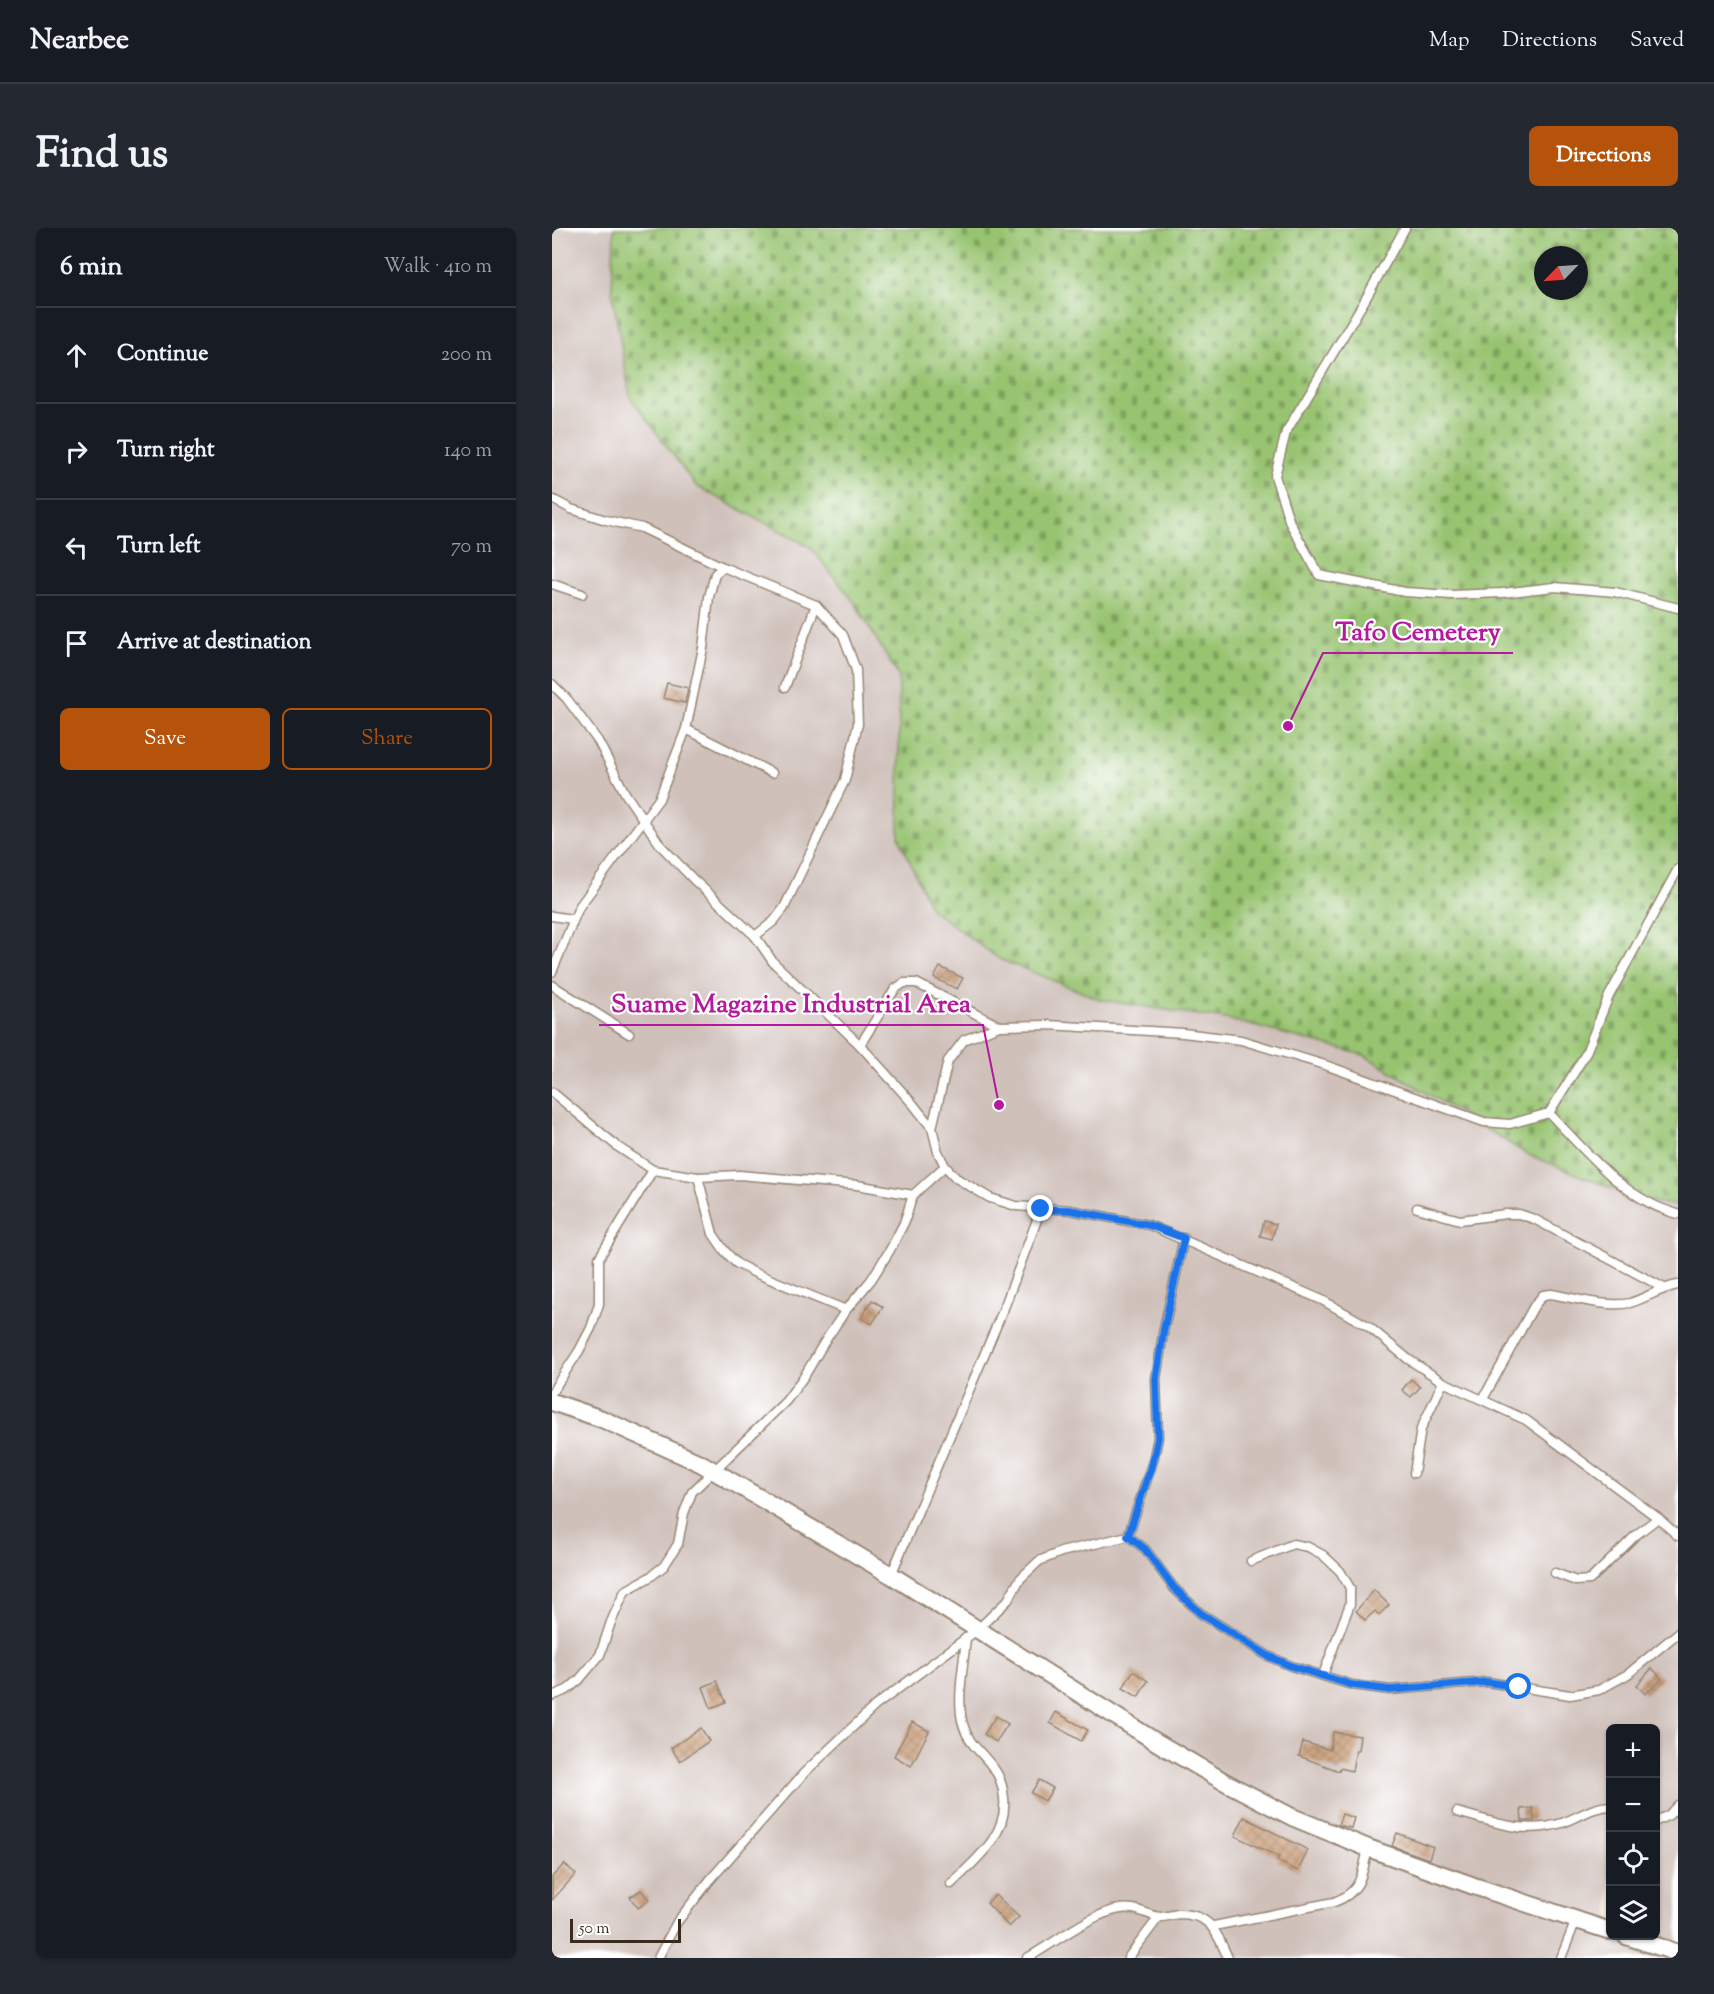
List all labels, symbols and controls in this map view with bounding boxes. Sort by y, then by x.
text: Nearbee [30,21,129,61]
text: Map [1429,26,1469,56]
text: Directions [1502,26,1597,56]
text: Saved [1630,26,1684,56]
text: Find us [36,126,168,186]
button: Directions [1529,126,1678,186]
north arrow [1534,246,1588,300]
text: 6 min [60,249,123,286]
text: Walk · 410 m [383,253,492,282]
icon: ahead [60,339,93,372]
text: Continue [117,339,208,371]
text: 200 m [441,341,492,370]
icon: right [60,435,93,468]
text: Turn right [117,435,214,467]
text: 140 m [444,437,492,466]
icon: left [60,531,93,564]
text: Turn left [117,531,200,563]
text: 70 m [451,533,492,562]
callout: Tafo Cemetery [1323,609,1513,653]
text: Tafo Cemetery [1335,615,1501,652]
icon: arrive [60,627,93,660]
text: Arrive at destination [117,627,312,659]
button: Save [60,708,270,770]
button: Share [282,708,492,770]
callout: Suame Magazine Industrial Area [599,981,983,1025]
text: Suame Magazine Industrial Area [611,987,971,1024]
route end [1027,1195,1053,1221]
route start [1505,1673,1531,1699]
map controls [1606,1724,1660,1940]
button: + [1606,1724,1660,1778]
button: − [1606,1778,1660,1832]
button: locate [1606,1832,1660,1886]
button: layers [1606,1886,1660,1940]
scale bar [570,1916,681,1944]
text: 50 m [579,1918,610,1941]

